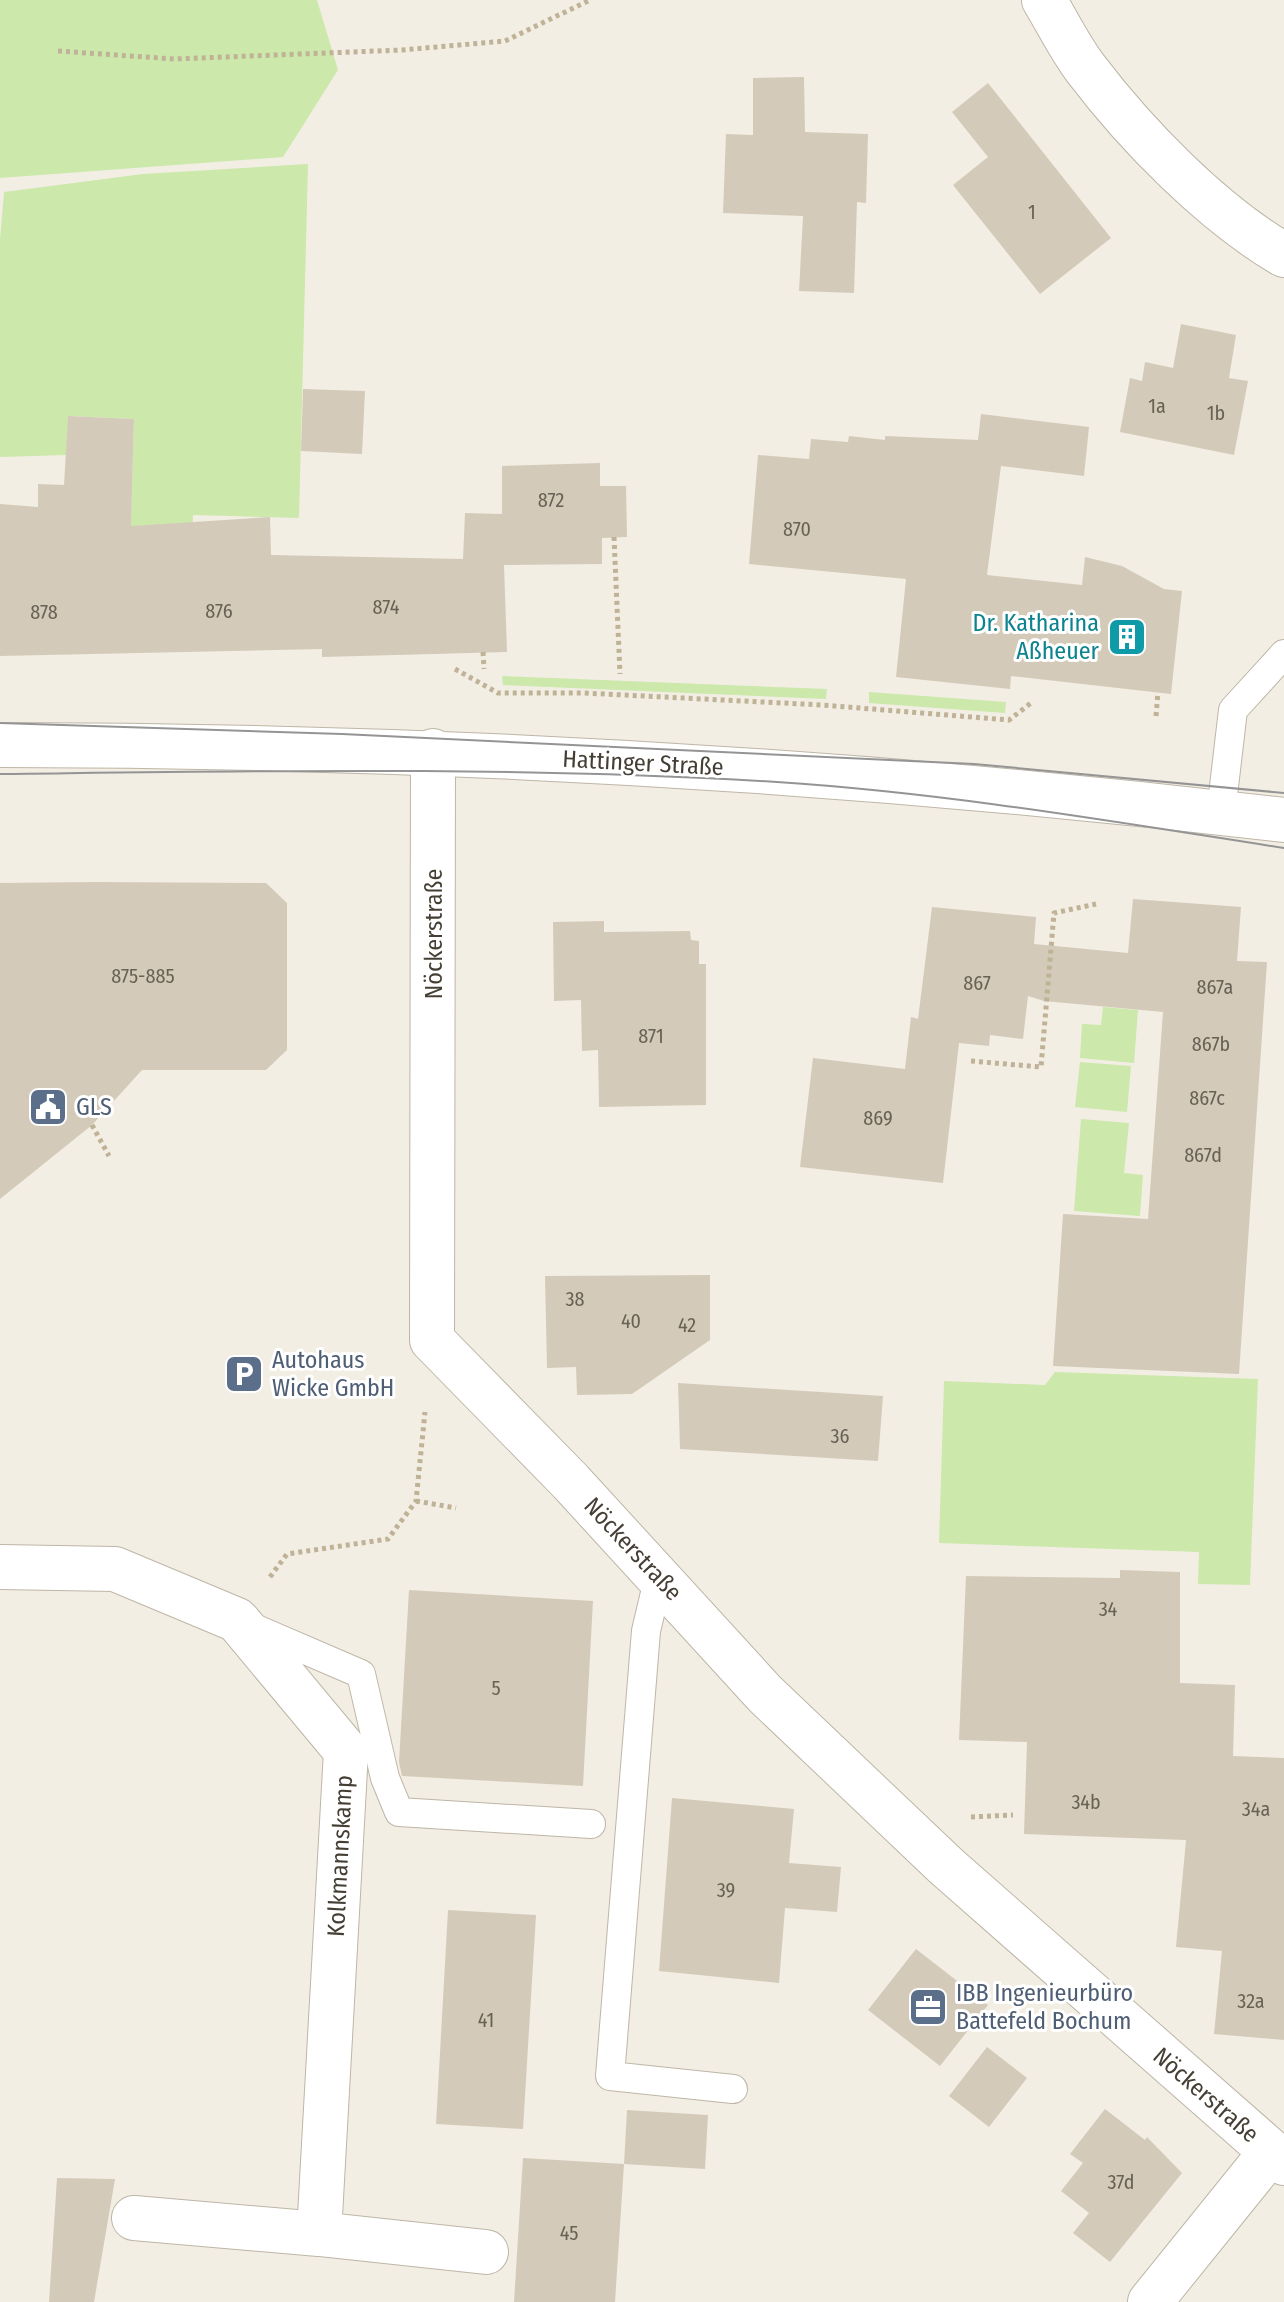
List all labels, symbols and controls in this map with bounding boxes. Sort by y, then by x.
house number: 1 [1028,200,1036,224]
house number: 1a [1148,394,1166,418]
house number: 1b [1207,401,1225,425]
house number: 872 [538,488,564,512]
house number: 870 [783,517,811,541]
house number: 874 [373,595,400,619]
house number: 876 [205,599,233,623]
house number: 878 [30,600,58,624]
place label: Dr. Katharina Aßheuer [972,609,1100,665]
building icon: Dr. Katharina Aßheuer [1106,616,1148,658]
street label: Hattinger Straße [562,745,724,781]
street label: Nöckerstraße [420,869,448,999]
house number: 875-885 [111,964,175,988]
house number: 867 [963,971,991,995]
house number: 867a [1197,975,1233,999]
house number: 871 [638,1024,664,1048]
house number: 867b [1192,1032,1230,1056]
public building icon: GLS [27,1086,69,1128]
house number: 867c [1189,1086,1225,1110]
place label: GLS [76,1093,112,1121]
house number: 869 [863,1106,893,1130]
house number: 867d [1184,1143,1222,1167]
house number: 38 [565,1287,585,1311]
house number: 40 [621,1309,641,1333]
house number: 42 [678,1313,696,1337]
place label: Autohaus Wicke GmbH [272,1346,394,1402]
parking icon: Autohaus Wicke GmbH [223,1353,265,1395]
house number: 36 [831,1424,850,1448]
street label: Nöckerstraße [578,1492,688,1606]
house number: 34 [1099,1597,1118,1621]
house number: 5 [491,1676,501,1700]
street label: Kolkmannskamp [322,1774,358,1938]
house number: 34b [1071,1790,1101,1814]
house number: 34a [1242,1797,1270,1821]
house number: 39 [717,1878,735,1902]
place label: IBB Ingenieurbüro Battefeld Bochum [956,1979,1133,2035]
office icon: IBB Ingenieurbüro Battefeld Bochum [907,1986,949,2028]
house number: 32a [1237,1989,1265,2013]
house number: 41 [478,2008,494,2032]
street label: Nöckerstraße [1148,2042,1264,2148]
house number: 37d [1107,2170,1135,2194]
house number: 45 [560,2221,578,2245]

